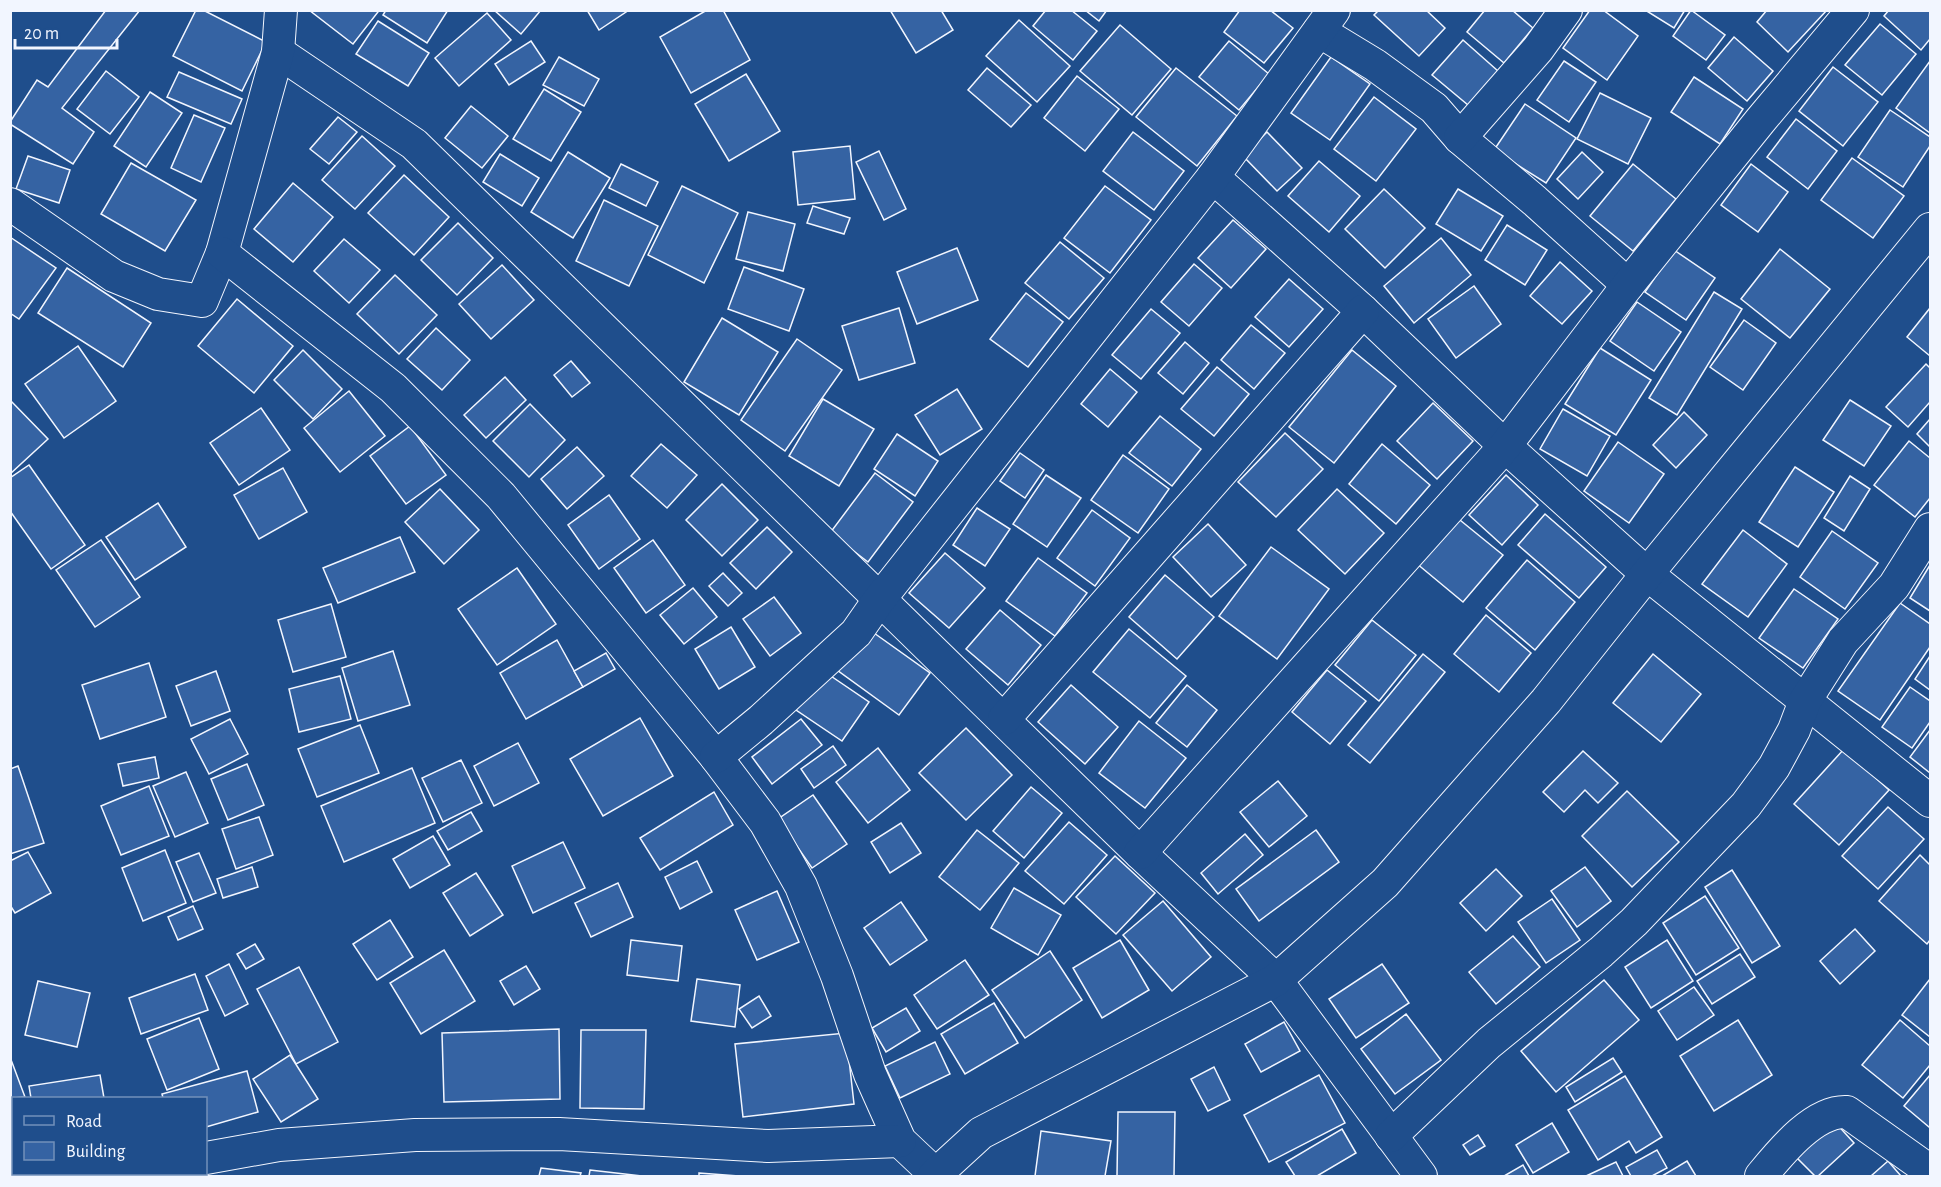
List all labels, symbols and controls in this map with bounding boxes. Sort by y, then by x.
scale bar [15,12,117,50]
text: 20 m [24,25,59,43]
legend [12,1097,207,1175]
text: Road [66,1113,102,1131]
text: Building [66,1143,126,1161]

